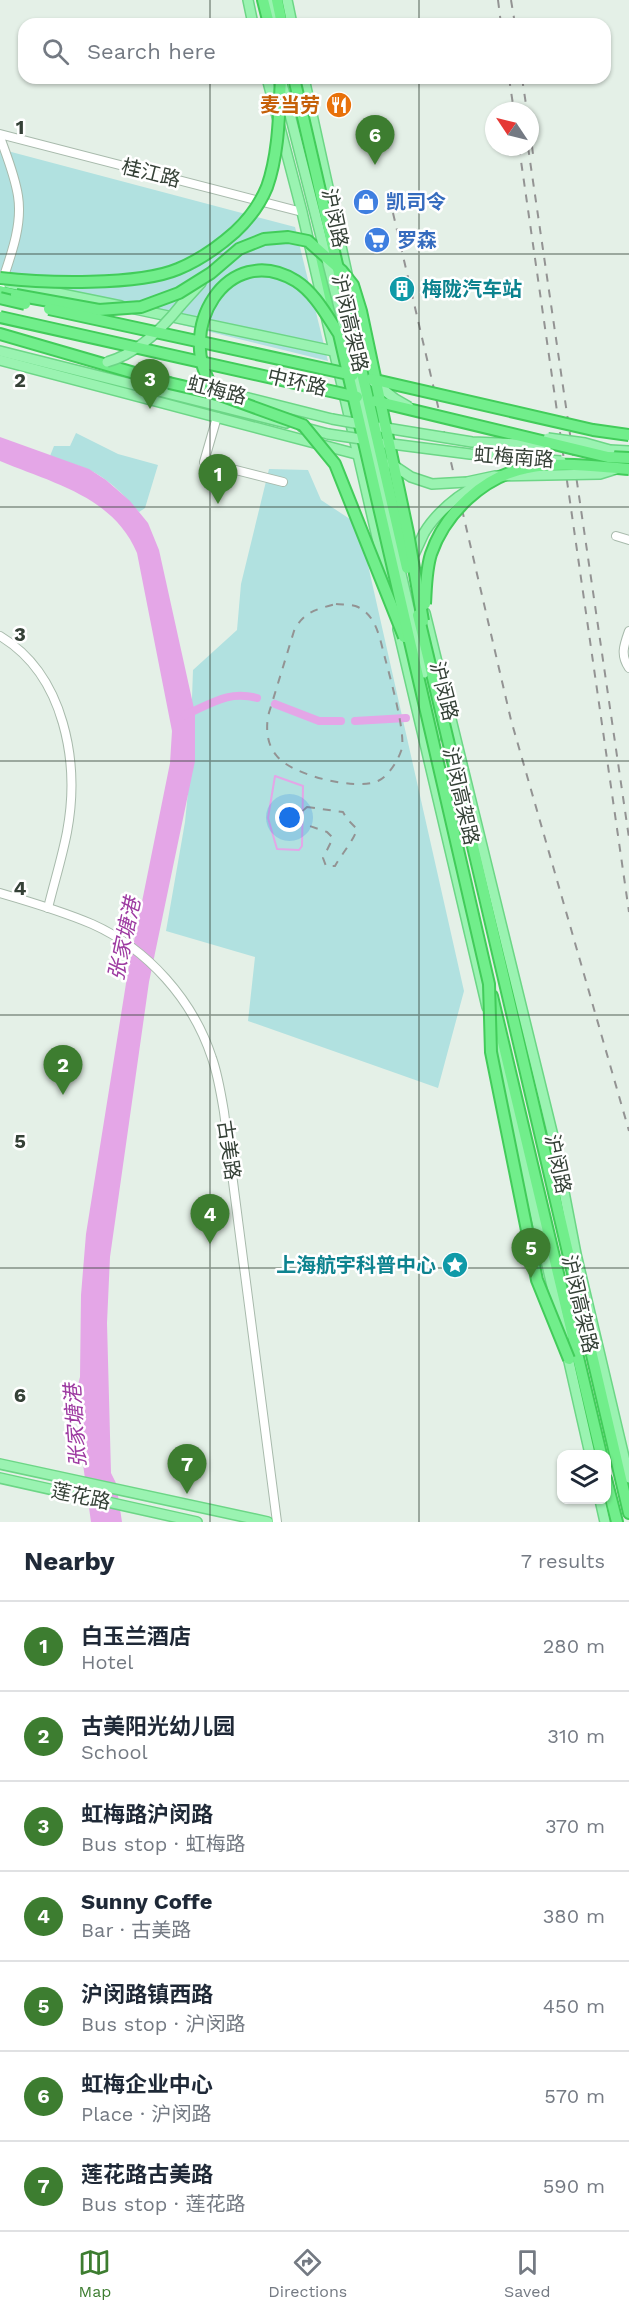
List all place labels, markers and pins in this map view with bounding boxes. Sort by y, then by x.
restaurant icon: 麦当劳 [324,90,354,120]
place label: 麦当劳 [260,93,320,117]
pin: 6 [356,116,394,165]
shop icon: 凯司令 [351,187,381,217]
place label: 凯司令 [386,190,446,214]
supermarket icon: 罗森 [362,225,392,255]
place label: 罗森 [397,228,437,252]
building icon: 梅陇汽车站 [387,274,417,304]
place label: 梅陇汽车站 [422,277,522,301]
pin: 3 [130,360,170,409]
pin: 1 [198,454,238,504]
pin: 2 [44,1046,82,1095]
pin: 4 [190,1194,230,1244]
pin: 5 [512,1228,550,1278]
place icon: 上海航宇科普中心 [440,1250,470,1280]
place label: 上海航宇科普中心 [276,1253,436,1277]
pin: 7 [168,1444,207,1494]

